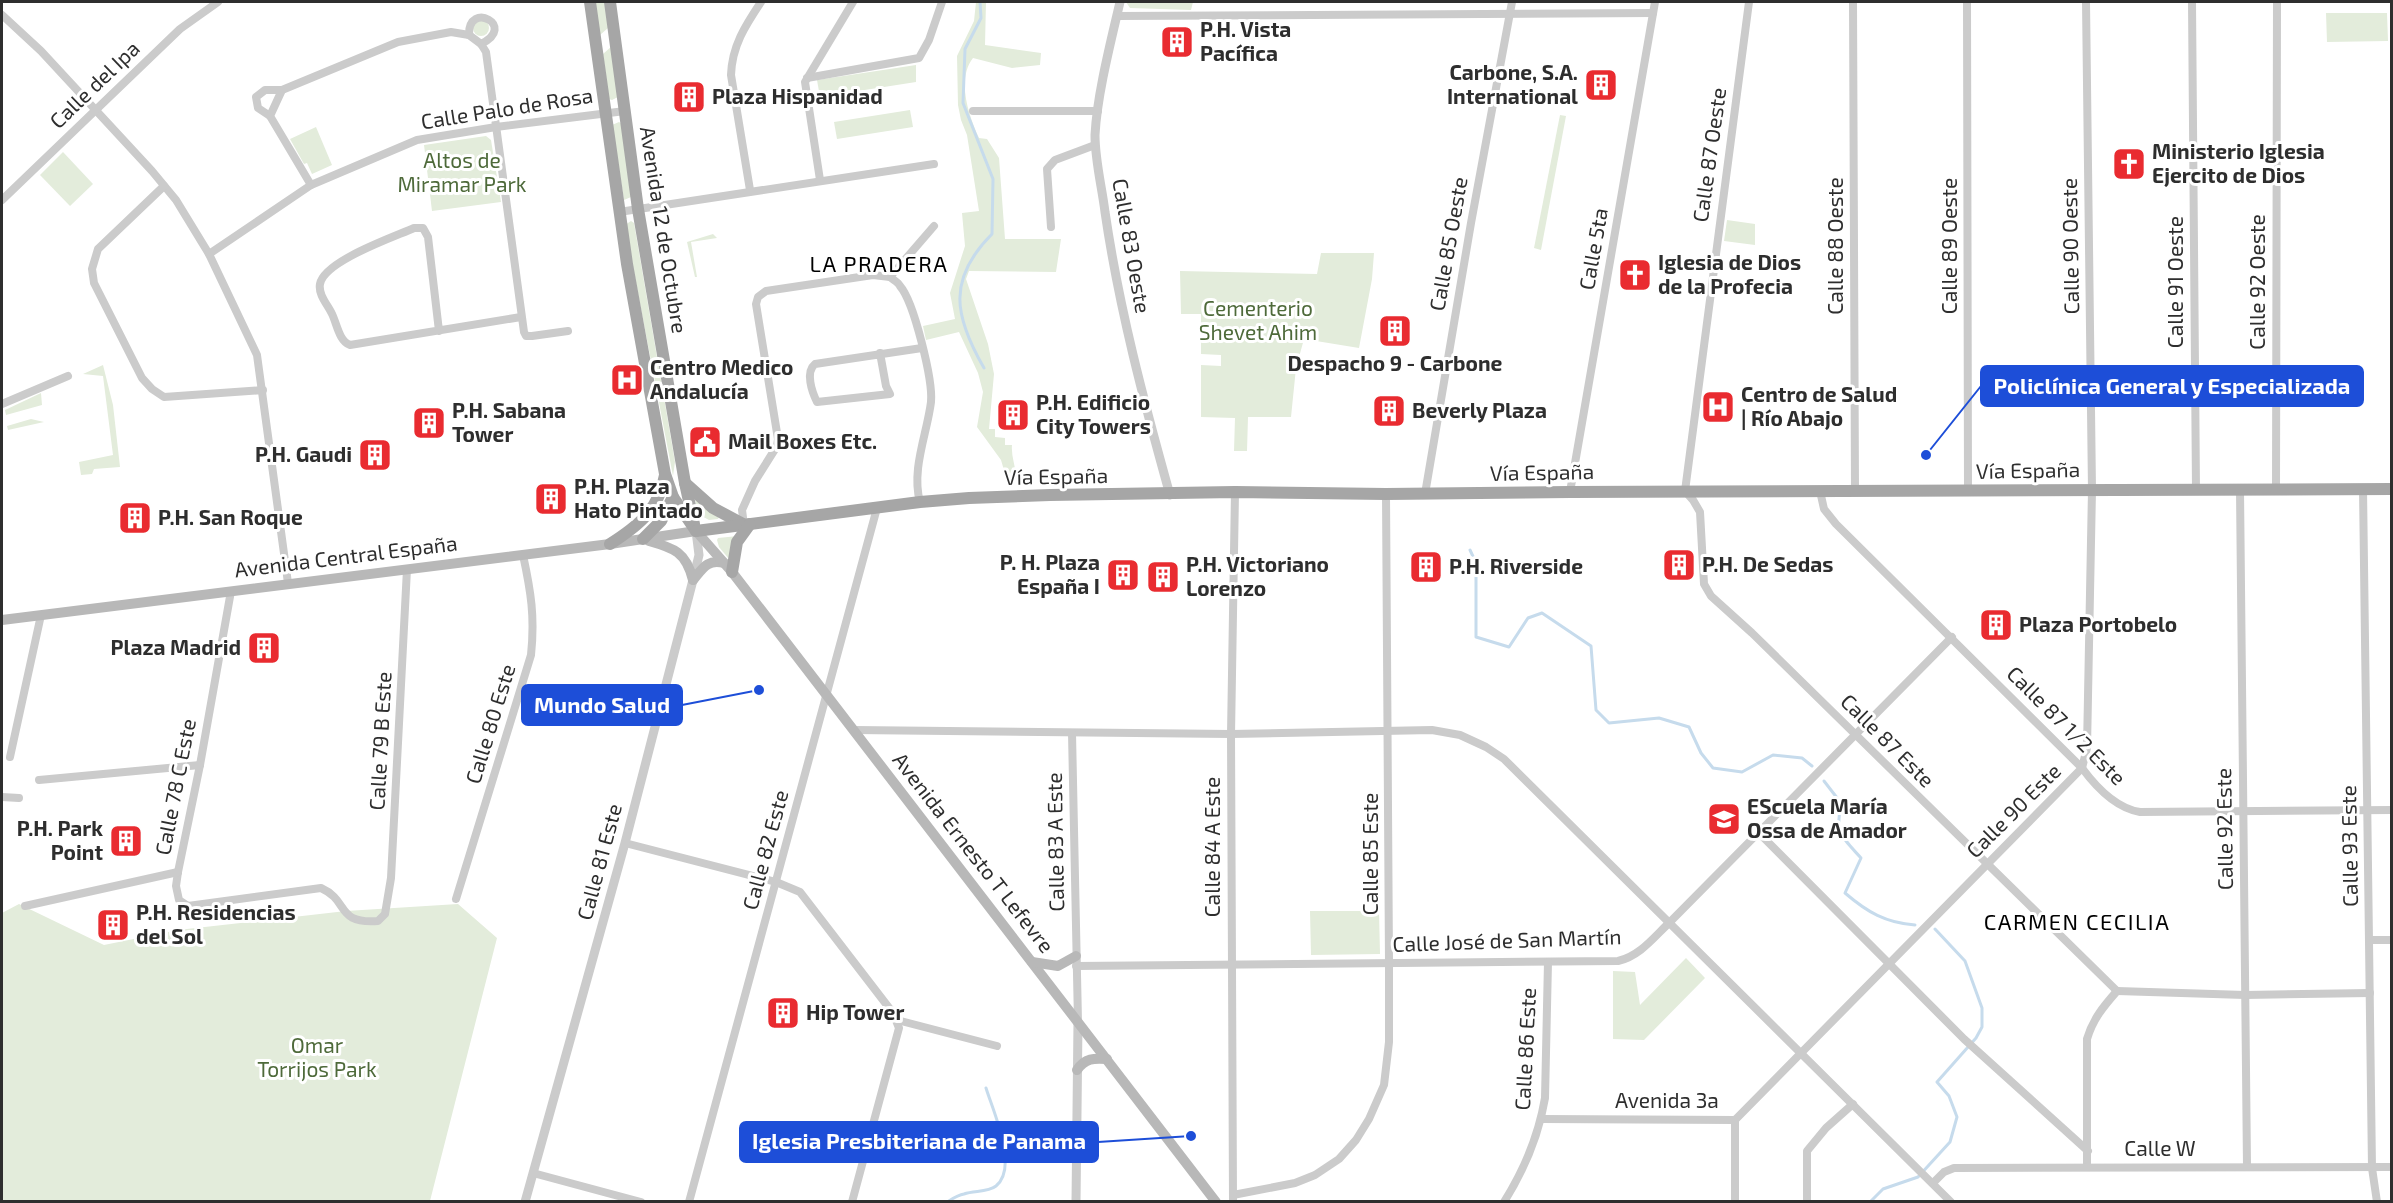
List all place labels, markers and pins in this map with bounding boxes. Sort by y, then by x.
place label: P.H. Vista Pacífica [1200,16,1291,65]
building icon: P.H. Vista Pacífica [1159,24,1195,60]
place label: Carbone, S.A. International [1447,59,1578,108]
building icon: Carbone, S.A. International [1583,67,1619,103]
building icon: Plaza Hispanidad [671,79,707,115]
place label: Plaza Hispanidad [712,83,883,108]
place label: Ministerio Iglesia Ejercito de Dios [2152,138,2325,187]
church icon: Ministerio Iglesia Ejercito de Dios [2111,146,2147,182]
place label: Iglesia de Dios de la Profecia [1658,249,1801,298]
church icon: Iglesia de Dios de la Profecia [1617,257,1653,293]
building icon: Despacho 9 - Carbone [1377,313,1413,349]
place label: Despacho 9 - Carbone [1288,350,1503,375]
place label: Centro Medico Andalucía [650,354,793,403]
hospital icon: Centro Medico Andalucía [609,362,645,398]
callout: Policlínica General y Especializada [1981,366,2363,406]
place label: Centro de Salud | Río Abajo [1741,381,1897,430]
place label: P.H. Edificio City Towers [1036,389,1151,439]
hospital icon: Centro de Salud | Río Abajo [1700,389,1736,425]
building icon: Beverly Plaza [1371,393,1407,429]
place label: P.H. Sabana Tower [452,397,566,446]
building icon: P.H. Edificio City Towers [995,397,1031,433]
place label: Beverly Plaza [1412,397,1547,423]
building icon: P.H. Sabana Tower [411,405,447,441]
public building icon: Mail Boxes Etc. [687,424,723,460]
place label: Mail Boxes Etc. [728,428,877,453]
building icon: P.H. Gaudi [357,437,393,473]
place label: P.H. Gaudi [255,441,352,466]
place label: P.H. Plaza Hato Pintado [574,473,703,522]
building icon: P.H. Plaza Hato Pintado [533,481,569,517]
building icon: P.H. San Roque [117,500,153,536]
place label: P.H. San Roque [158,504,303,529]
building icon: P.H. De Sedas [1661,547,1697,583]
place label: P. H. Plaza España I [1000,549,1100,598]
building icon: P.H. Riverside [1408,549,1444,585]
place label: P.H. Victoriano Lorenzo [1186,551,1329,600]
place label: P.H. De Sedas [1702,551,1833,576]
place label: P.H. Riverside [1449,553,1583,578]
building icon: P. H. Plaza España I [1105,557,1141,593]
building icon: P.H. Victoriano Lorenzo [1145,559,1181,595]
building icon: Plaza Portobelo [1978,607,2014,643]
place label: Plaza Portobelo [2019,611,2177,636]
building icon: Plaza Madrid [246,630,282,666]
place label: Plaza Madrid [111,634,241,659]
callout: Mundo Salud [522,685,682,725]
place label: EScuela María Ossa de Amador [1747,793,1907,842]
school or university icon: EScuela María Ossa de Amador [1706,801,1742,837]
place label: P.H. Park Point [17,815,103,864]
building icon: P.H. Park Point [108,823,144,859]
place label: P.H. Residencias del Sol [136,899,296,948]
building icon: P.H. Residencias del Sol [95,907,131,943]
building icon: Hip Tower [765,995,801,1031]
place label: Hip Tower [806,999,904,1024]
callout: Iglesia Presbiteriana de Panama [740,1122,1098,1162]

